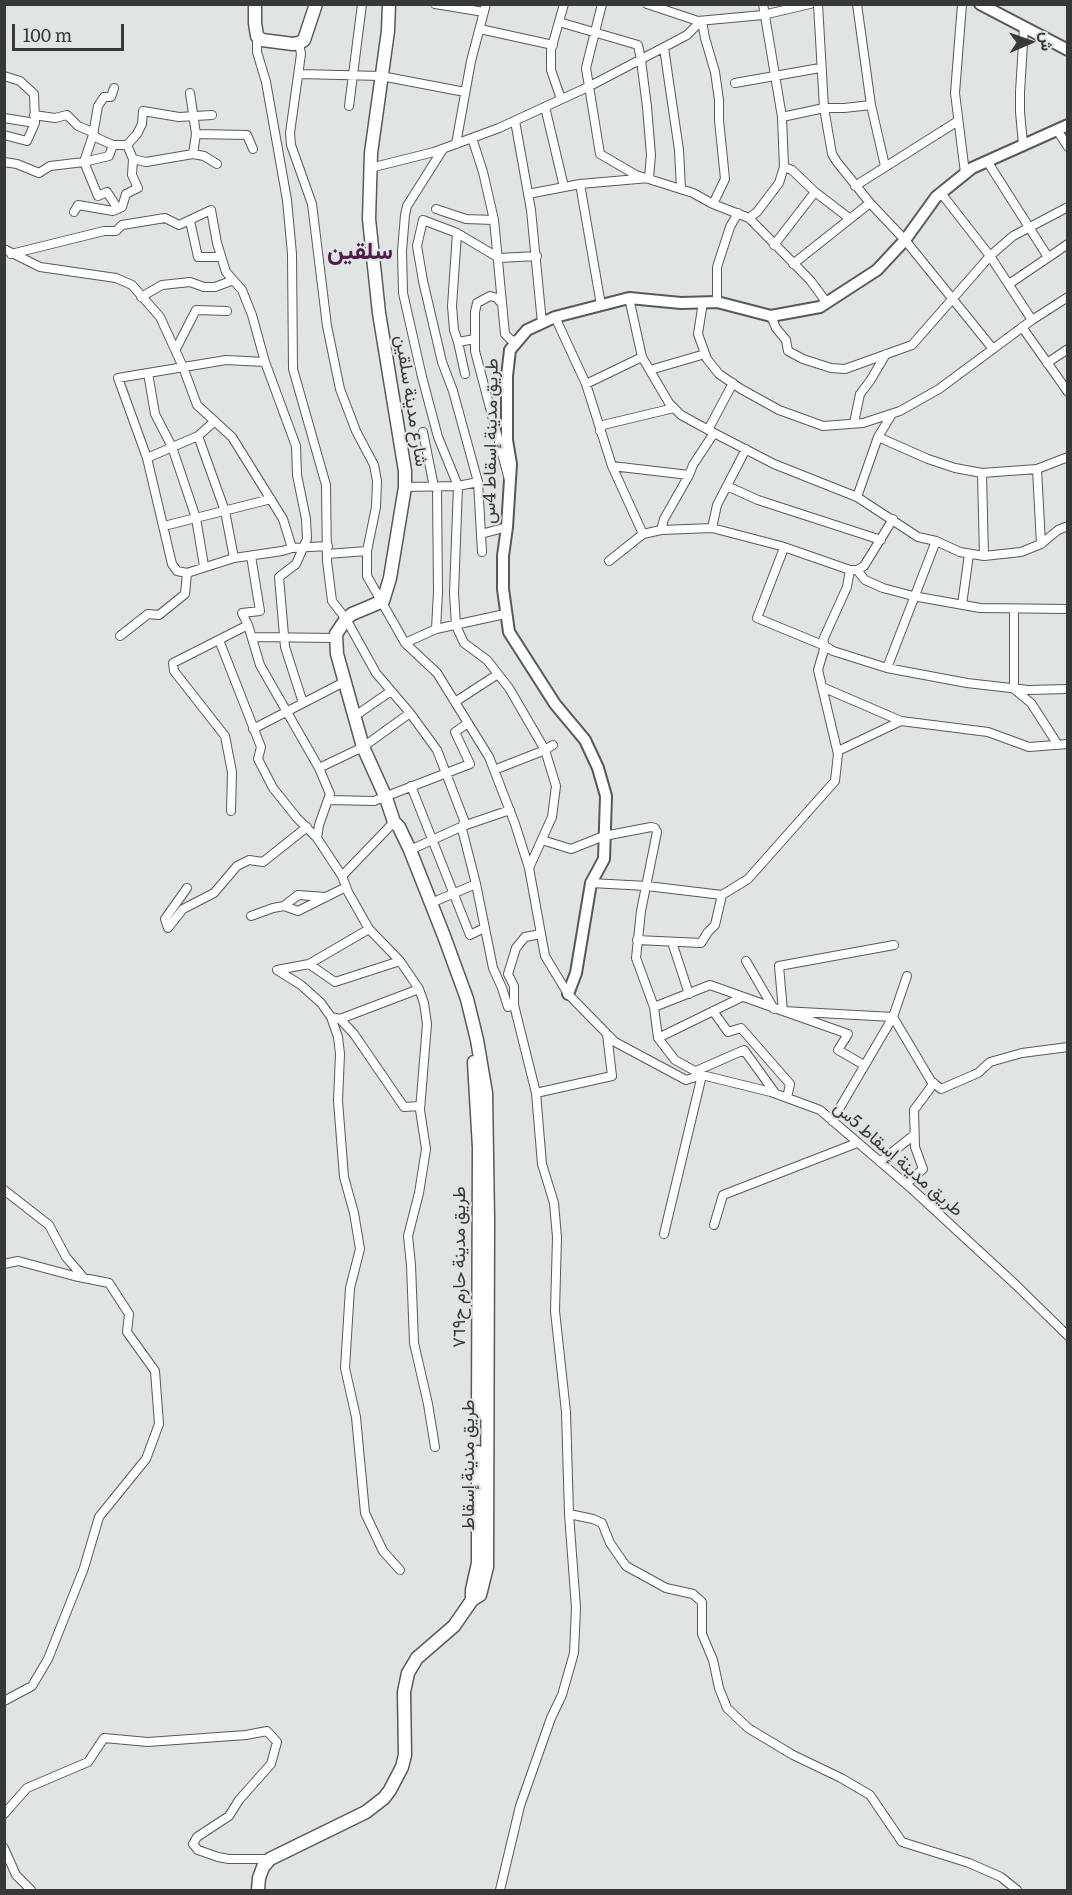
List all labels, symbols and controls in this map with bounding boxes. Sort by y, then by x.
scale bar [15,12,128,50]
north arrow [1000,12,1060,72]
text: 100 m [23,21,72,48]
text: ش [1036,31,1060,51]
district label: سلقين [327,238,393,266]
street label: شارع مدينة سلقين [390,334,432,468]
street label: طريق مدينة إسقاط 4س [479,358,503,524]
street label: طريق مدينة إسقاط 5س [829,1097,967,1221]
street label: طريق مدينة حارم ح٧٦٩ [449,1186,471,1348]
street label: طريق مدينة إسقاط [458,1400,480,1530]

